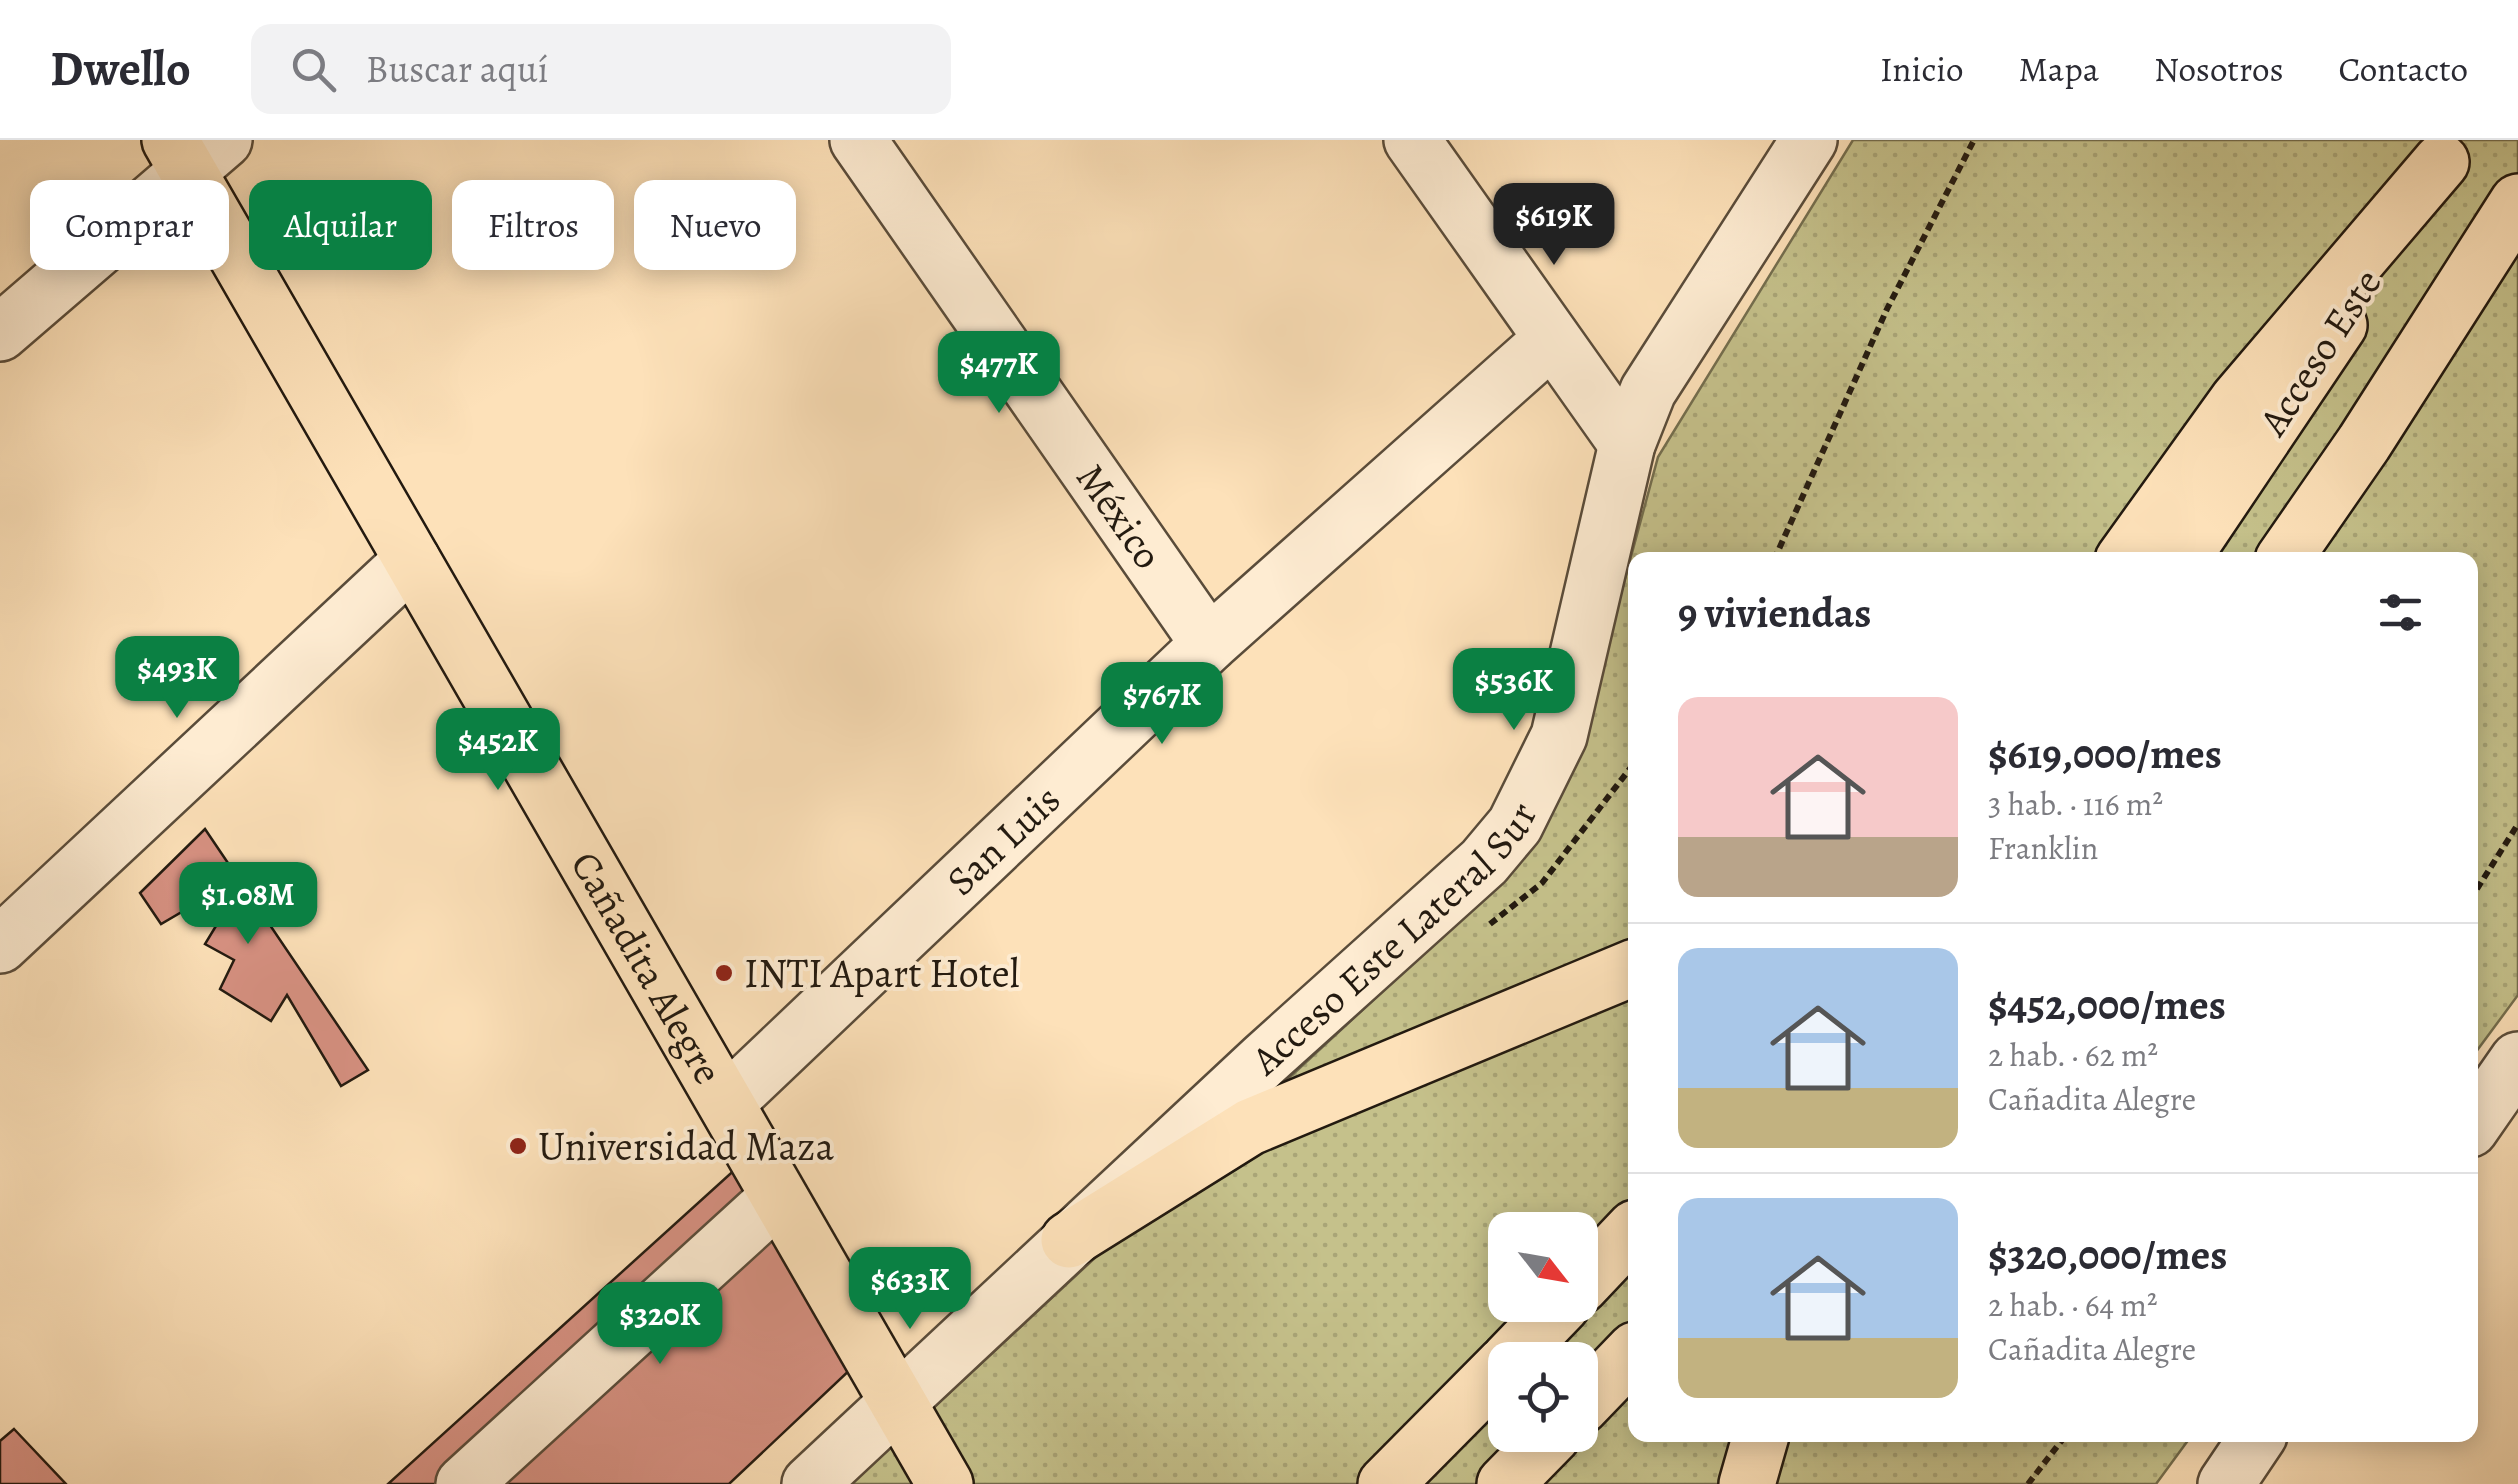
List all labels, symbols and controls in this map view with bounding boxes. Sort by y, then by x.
search box [251,24,951,114]
text: Dwello [50,36,191,102]
icon: search [286,42,341,97]
text: Buscar aquí [366,43,548,95]
text: Inicio [1880,45,1964,93]
text: Mapa [2019,45,2099,93]
text: Nosotros [2154,45,2283,93]
text: Contacto [2338,45,2468,93]
chip: Comprar [30,180,229,270]
chip: Alquilar [249,180,432,270]
chip: Filtros [452,180,614,270]
chip: Nuevo [634,180,796,270]
pin: $619K [1484,183,1624,268]
text: $619K [1515,193,1593,237]
street label: Acceso Este [2245,258,2394,447]
pin: $477K [929,331,1069,416]
text: $477K [960,341,1038,385]
street label: México [1064,452,1176,579]
text: 9 viviendas [1678,584,1871,641]
icon: filters [2373,585,2428,640]
pin: $493K [107,636,247,721]
text: $493K [137,646,217,690]
pin: $536K [1444,648,1584,733]
text: $536K [1475,658,1553,702]
pin: $767K [1092,662,1232,747]
text: $767K [1123,672,1201,716]
pin: $452K [428,708,568,793]
text: $452K [458,718,538,762]
text: $619,000/mes [1988,725,2222,782]
icon: home [1758,737,1878,857]
street label: San Luis [934,772,1072,907]
text: 3 hab. · 116 m² [1988,782,2163,826]
street label: Acceso Este Lateral Sur [1238,793,1550,1087]
text: Franklin [1988,826,2098,870]
street label: Cañadita Alegre [558,841,736,1094]
pin: $1.08M [167,862,329,947]
text: $1.08M [201,872,295,916]
place label: INTI Apart Hotel [744,946,1020,1001]
marker: INTI Apart Hotel [713,962,735,984]
text: $452,000/mes [1988,976,2226,1033]
icon: home [1758,988,1878,1108]
text: 2 hab. · 62 m² [1988,1033,2158,1077]
text: Cañadita Alegre [1988,1077,2196,1121]
place label: Universidad Maza [538,1119,834,1174]
marker: Universidad Maza [507,1135,529,1157]
north arrow [1488,1212,1598,1322]
map controls [1488,1212,1598,1452]
text: $320,000/mes [1988,1226,2227,1283]
icon: home [1758,1238,1878,1358]
pin: $633K [840,1247,980,1332]
text: $633K [871,1257,949,1301]
pin: $320K [590,1282,730,1367]
text: 2 hab. · 64 m² [1988,1283,2157,1327]
text: $320K [619,1292,701,1336]
text: Cañadita Alegre [1988,1327,2196,1371]
button: locate [1488,1342,1598,1452]

